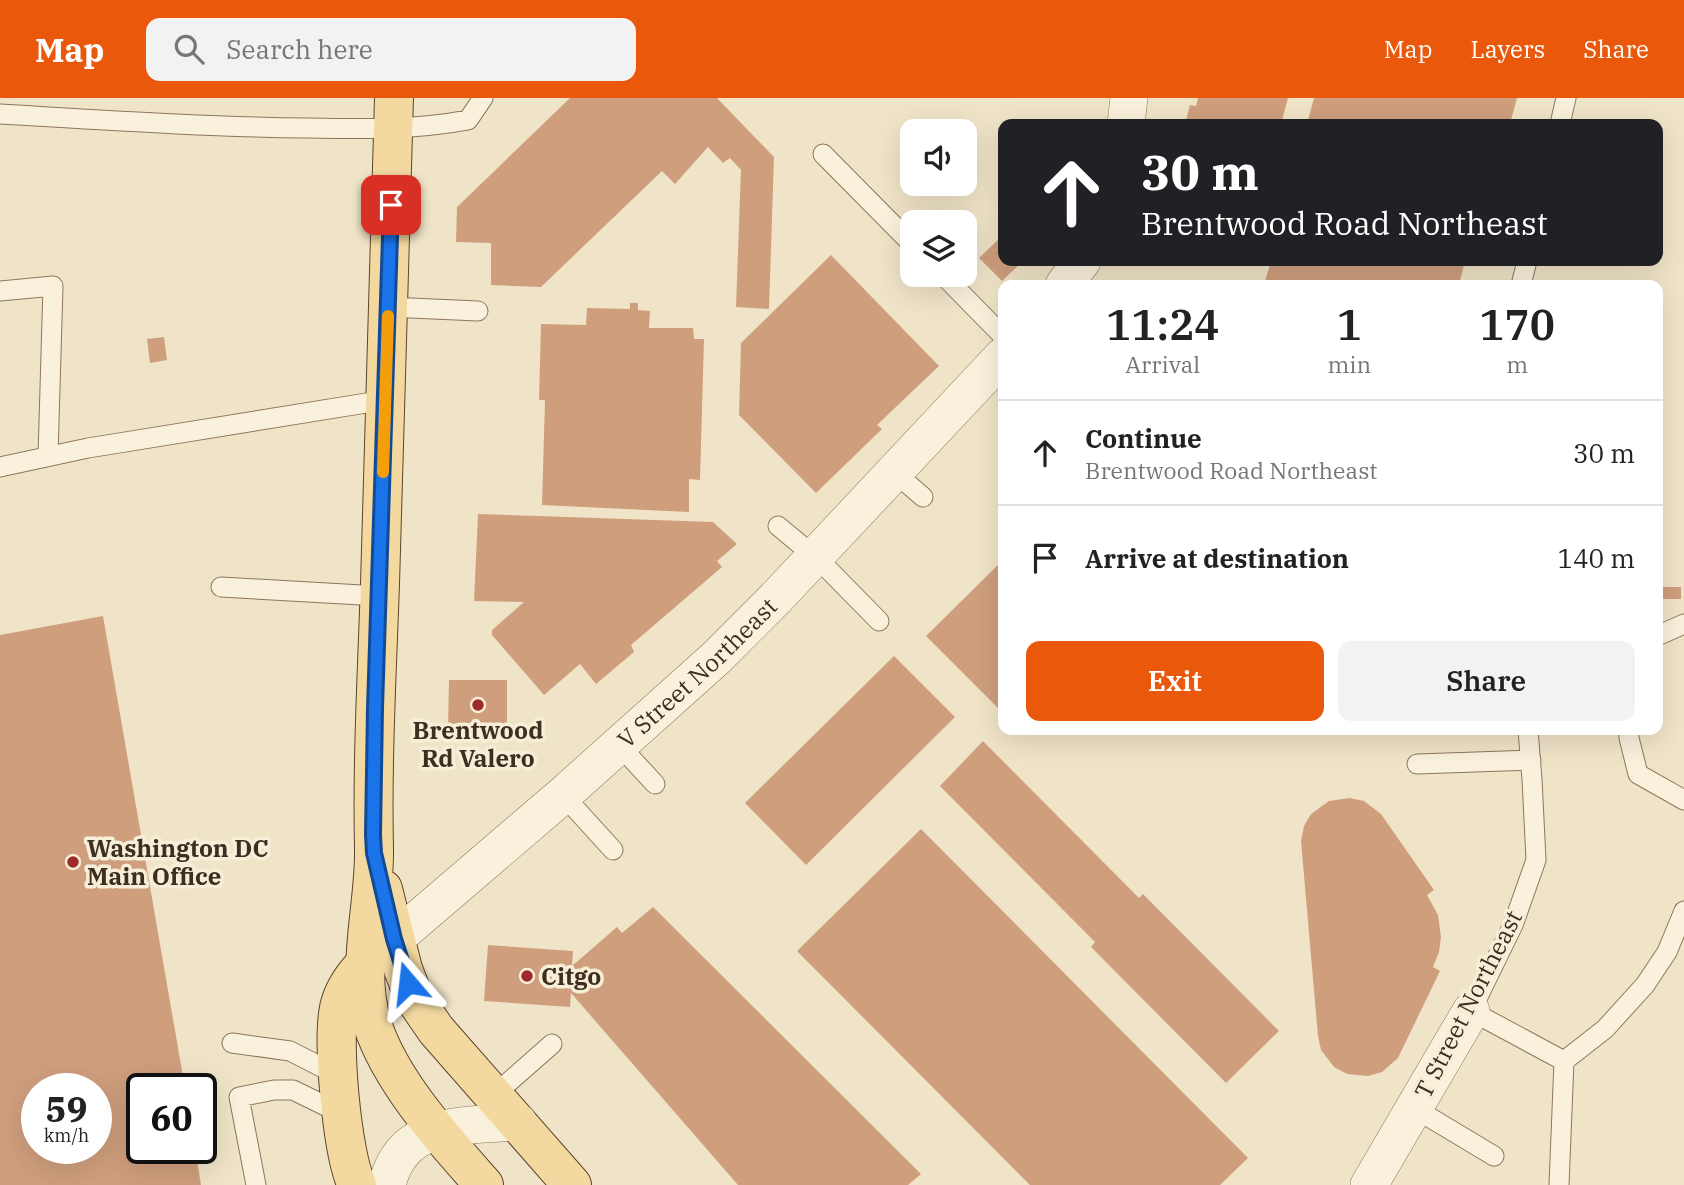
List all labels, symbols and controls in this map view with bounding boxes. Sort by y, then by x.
search box [146,18,636,81]
text: Map [35,28,104,71]
icon: search [170,30,208,68]
text: Search here [226,32,373,66]
text: Map [1384,33,1432,65]
text: Layers [1470,33,1545,65]
text: Share [1583,33,1649,65]
map controls [900,119,977,287]
button: sound [900,119,977,196]
text: 30 m [1141,140,1259,203]
icon: ahead [1026,147,1117,238]
pin [361,175,421,235]
icon: arrive [372,186,410,224]
text: Brentwood Road Northeast [1141,202,1548,244]
button: layers [900,210,977,287]
text: 11:24 [1106,297,1219,352]
text: 1 [1337,297,1362,352]
text: 170 [1479,297,1555,352]
text: Arrival [1125,349,1200,379]
text: min [1327,349,1371,379]
text: m [1506,349,1528,379]
text: Continue [1085,421,1202,455]
icon: ahead [1026,434,1064,472]
text: 30 m [1573,436,1635,470]
text: Brentwood Road Northeast [1085,455,1377,485]
icon: arrive [1026,539,1064,577]
text: Arrive at destination [1085,541,1349,575]
text: 140 m [1557,541,1635,575]
street label: V Street Northeast [610,590,784,755]
button: Exit [1026,641,1324,721]
button: Share [1338,641,1635,721]
marker: Brentwood Rd Valero [470,697,486,713]
place label: Brentwood Rd Valero [413,714,543,774]
place label: Washington DC Main Office [87,832,268,892]
marker: Washington DC Main Office [65,854,81,870]
street label: T Street Northeast [1407,905,1529,1103]
position arrow [371,946,445,1020]
place label: Citgo [541,960,601,992]
marker: Citgo [519,968,535,984]
speed limit sign: 60 [126,1073,217,1164]
text: 59 [45,1086,88,1132]
text: km/h [44,1124,89,1147]

